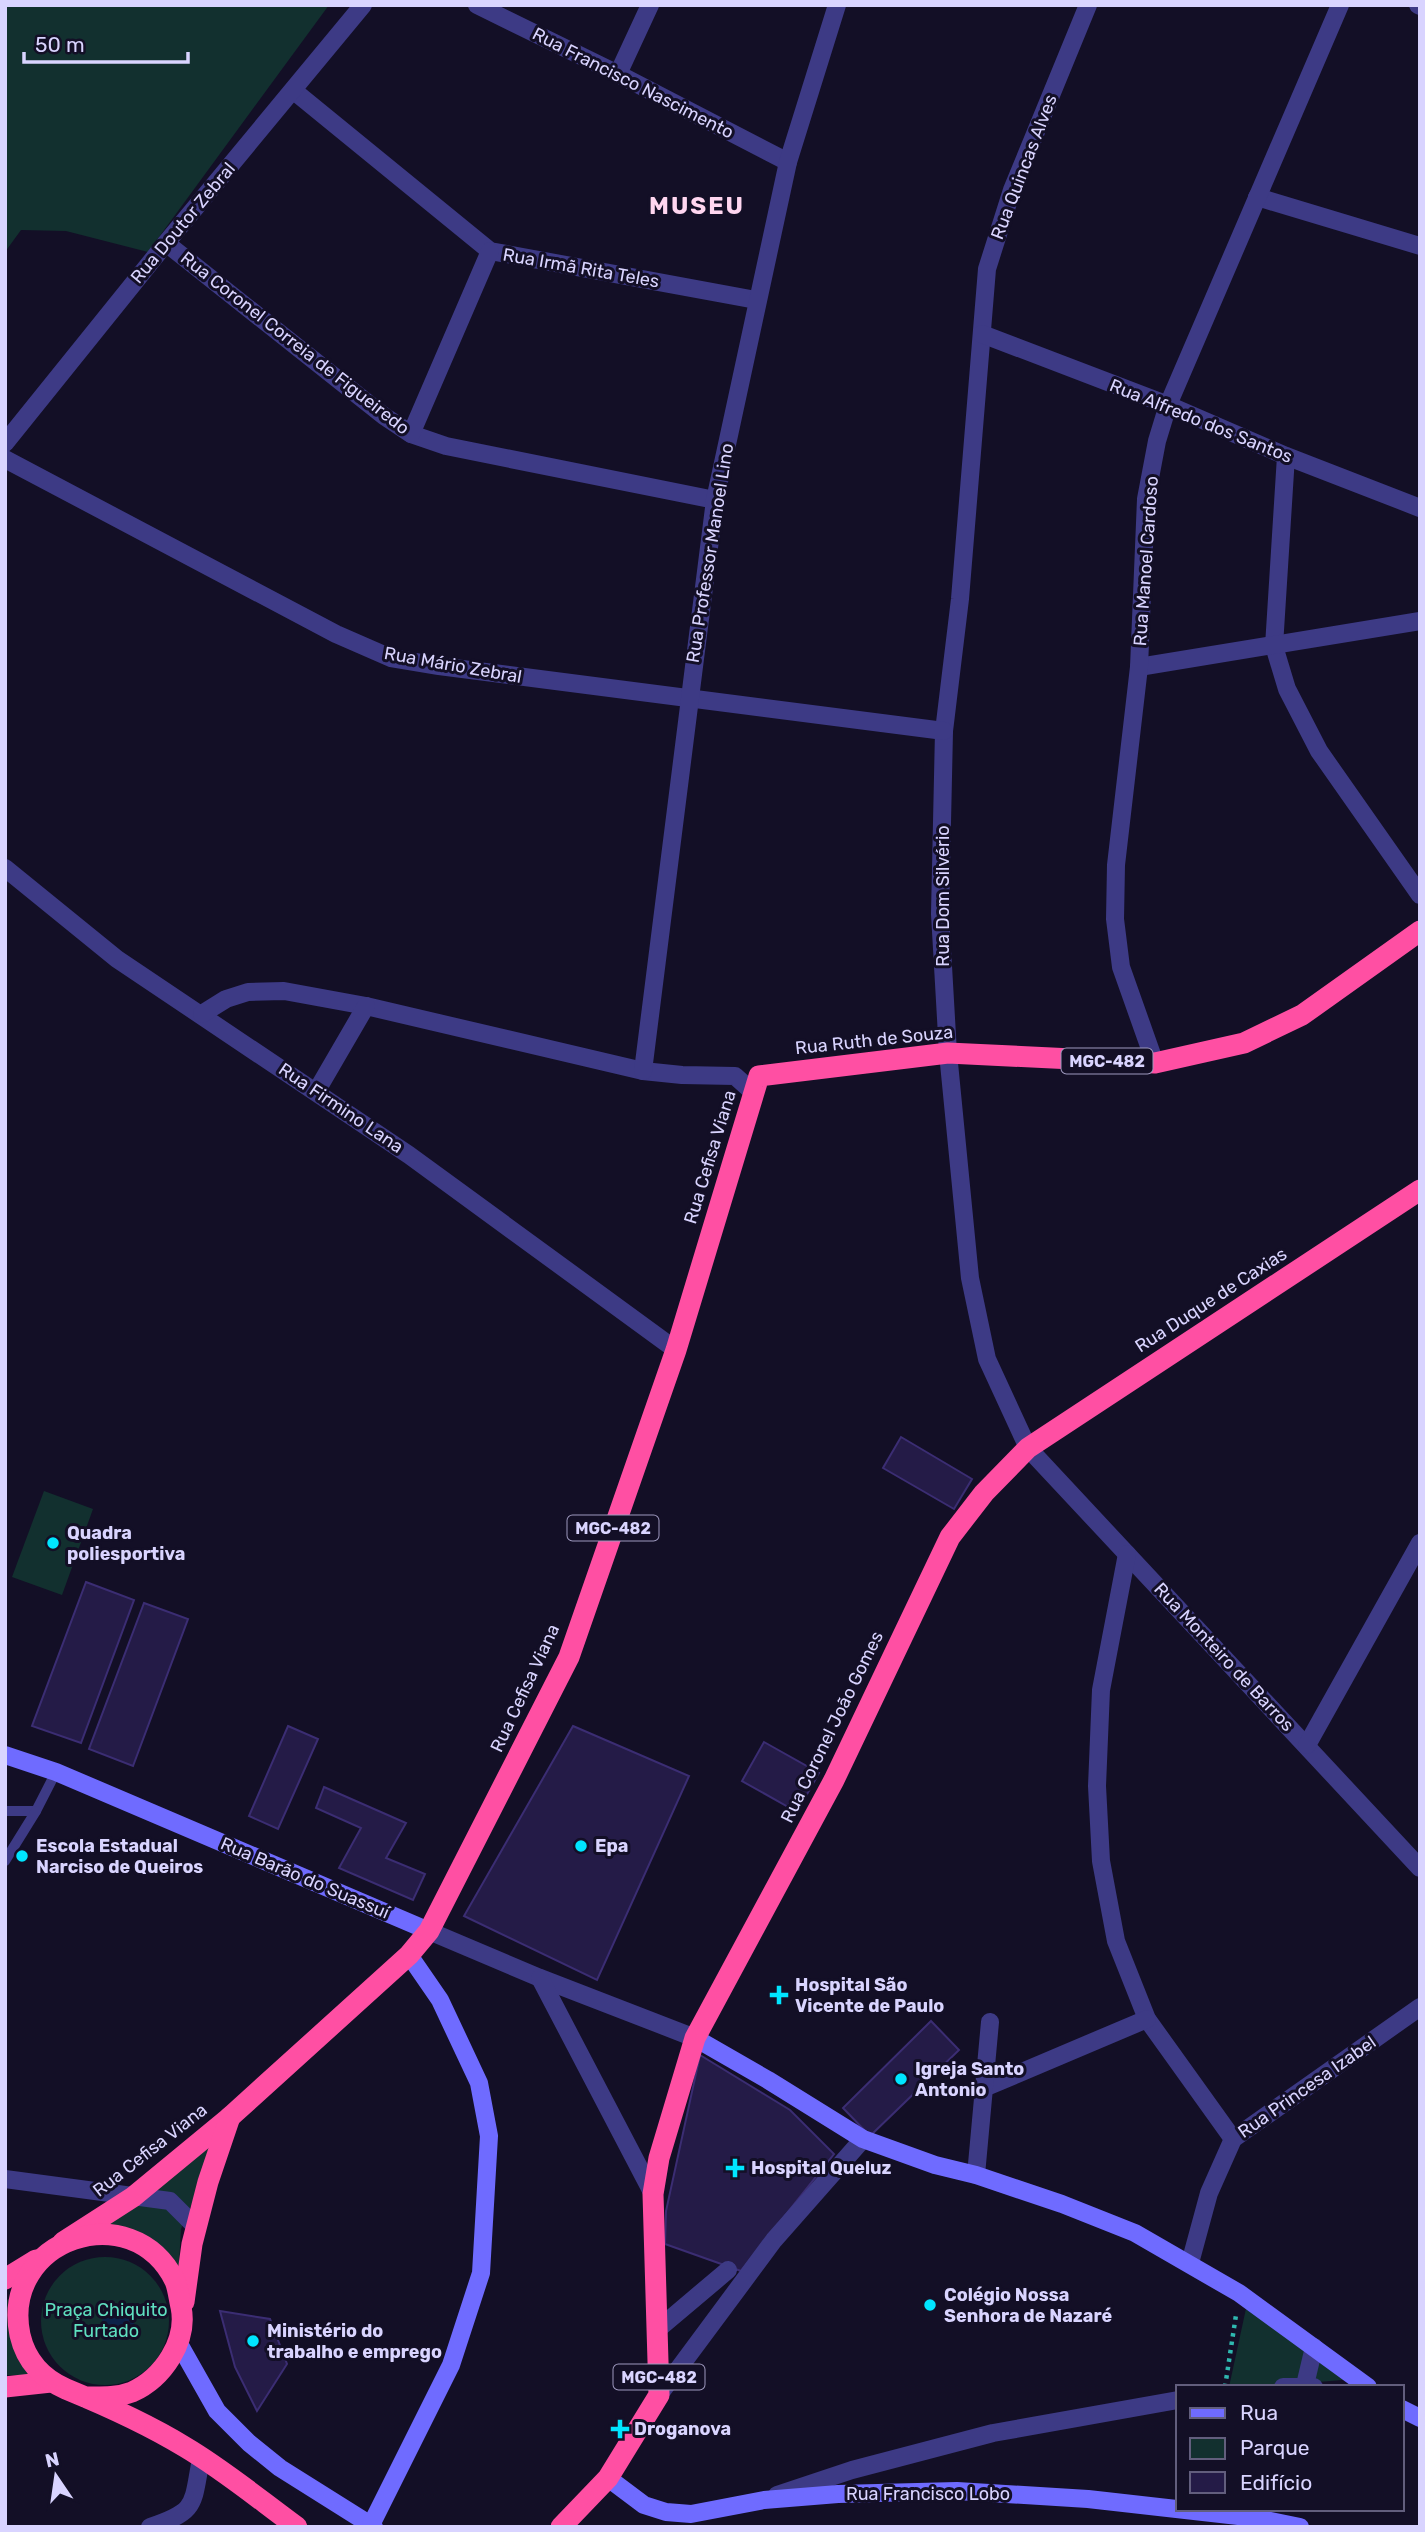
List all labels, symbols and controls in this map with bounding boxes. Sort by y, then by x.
scale bar [24,21,189,65]
street label: Rua Francisco Nascimento [529,23,737,143]
text: 50 m [35,32,85,57]
street label: Rua Quincas Alves [986,91,1062,243]
street label: Rua Doutor Zebral [126,158,240,288]
district label: MUSEU [649,192,745,220]
street label: Rua Irmã Rita Teles [501,243,661,293]
street label: Rua Coronel Correia de Figueiredo [176,247,414,439]
street label: Rua Alfredo dos Santos [1106,374,1296,468]
street label: Rua Professor Manoel Lino [682,442,738,664]
street label: Rua Manoel Cardoso [1129,475,1163,647]
street label: Rua Mário Zebral [382,642,524,688]
street label: Rua Dom Silvério [932,825,954,967]
street label: Rua Ruth de Souza [794,1021,954,1059]
road number: MGC-482 [1062,1049,1152,1074]
street label: Rua Firmino Lana [274,1058,408,1158]
street label: Rua Cefisa Viana [679,1087,741,1227]
street label: Rua Duque de Caxias [1131,1243,1291,1357]
road number: MGC-482 [568,1516,658,1540]
place label: Quadra poliesportiva [67,1522,185,1565]
marker: Quadra poliesportiva [45,1535,61,1551]
street label: Rua Monteiro de Barros [1149,1578,1299,1736]
street label: Rua Cefisa Viana [486,1620,564,1756]
street label: Rua Coronel João Gomes [776,1628,888,1826]
street label: Rua Barão do Suassuí [217,1832,394,1924]
place label: Escola Estadual Narciso de Queiros [36,1835,203,1878]
place label: Epa [595,1835,628,1857]
marker: Epa [573,1838,589,1854]
marker: Escola Estadual Narciso de Queiros [14,1848,30,1864]
place label: Hospital São Vicente de Paulo [795,1974,944,2017]
marker: Hospital São Vicente de Paulo [769,1985,789,2005]
street label: Rua Princesa Izabel [1234,2031,1380,2143]
place label: Igreja Santo Antonio [915,2058,1024,2101]
marker: Igreja Santo Antonio [893,2071,909,2087]
street label: Rua Cefisa Viana [89,2099,211,2201]
place label: Hospital Queluz [751,2157,892,2179]
marker: Hospital Queluz [725,2158,745,2178]
place label: Colégio Nossa Senhora de Nazaré [944,2284,1112,2327]
marker: Colégio Nossa Senhora de Nazaré [922,2297,938,2313]
park label: Praça Chiquito Furtado [44,2299,168,2342]
place label: Ministério do trabalho e emprego [267,2320,442,2363]
marker: Ministério do trabalho e emprego [245,2333,261,2349]
road number: MGC-482 [614,2364,704,2390]
legend [1176,2385,1404,2511]
text: Rua [1240,2400,1278,2425]
place label: Droganova [634,2418,731,2440]
marker: Droganova [612,2421,628,2437]
text: Parque [1240,2435,1310,2460]
north arrow [21,2441,91,2511]
text: N [43,2447,62,2473]
text: Edifício [1240,2470,1312,2495]
street label: Rua Francisco Lobo [846,2483,1010,2505]

